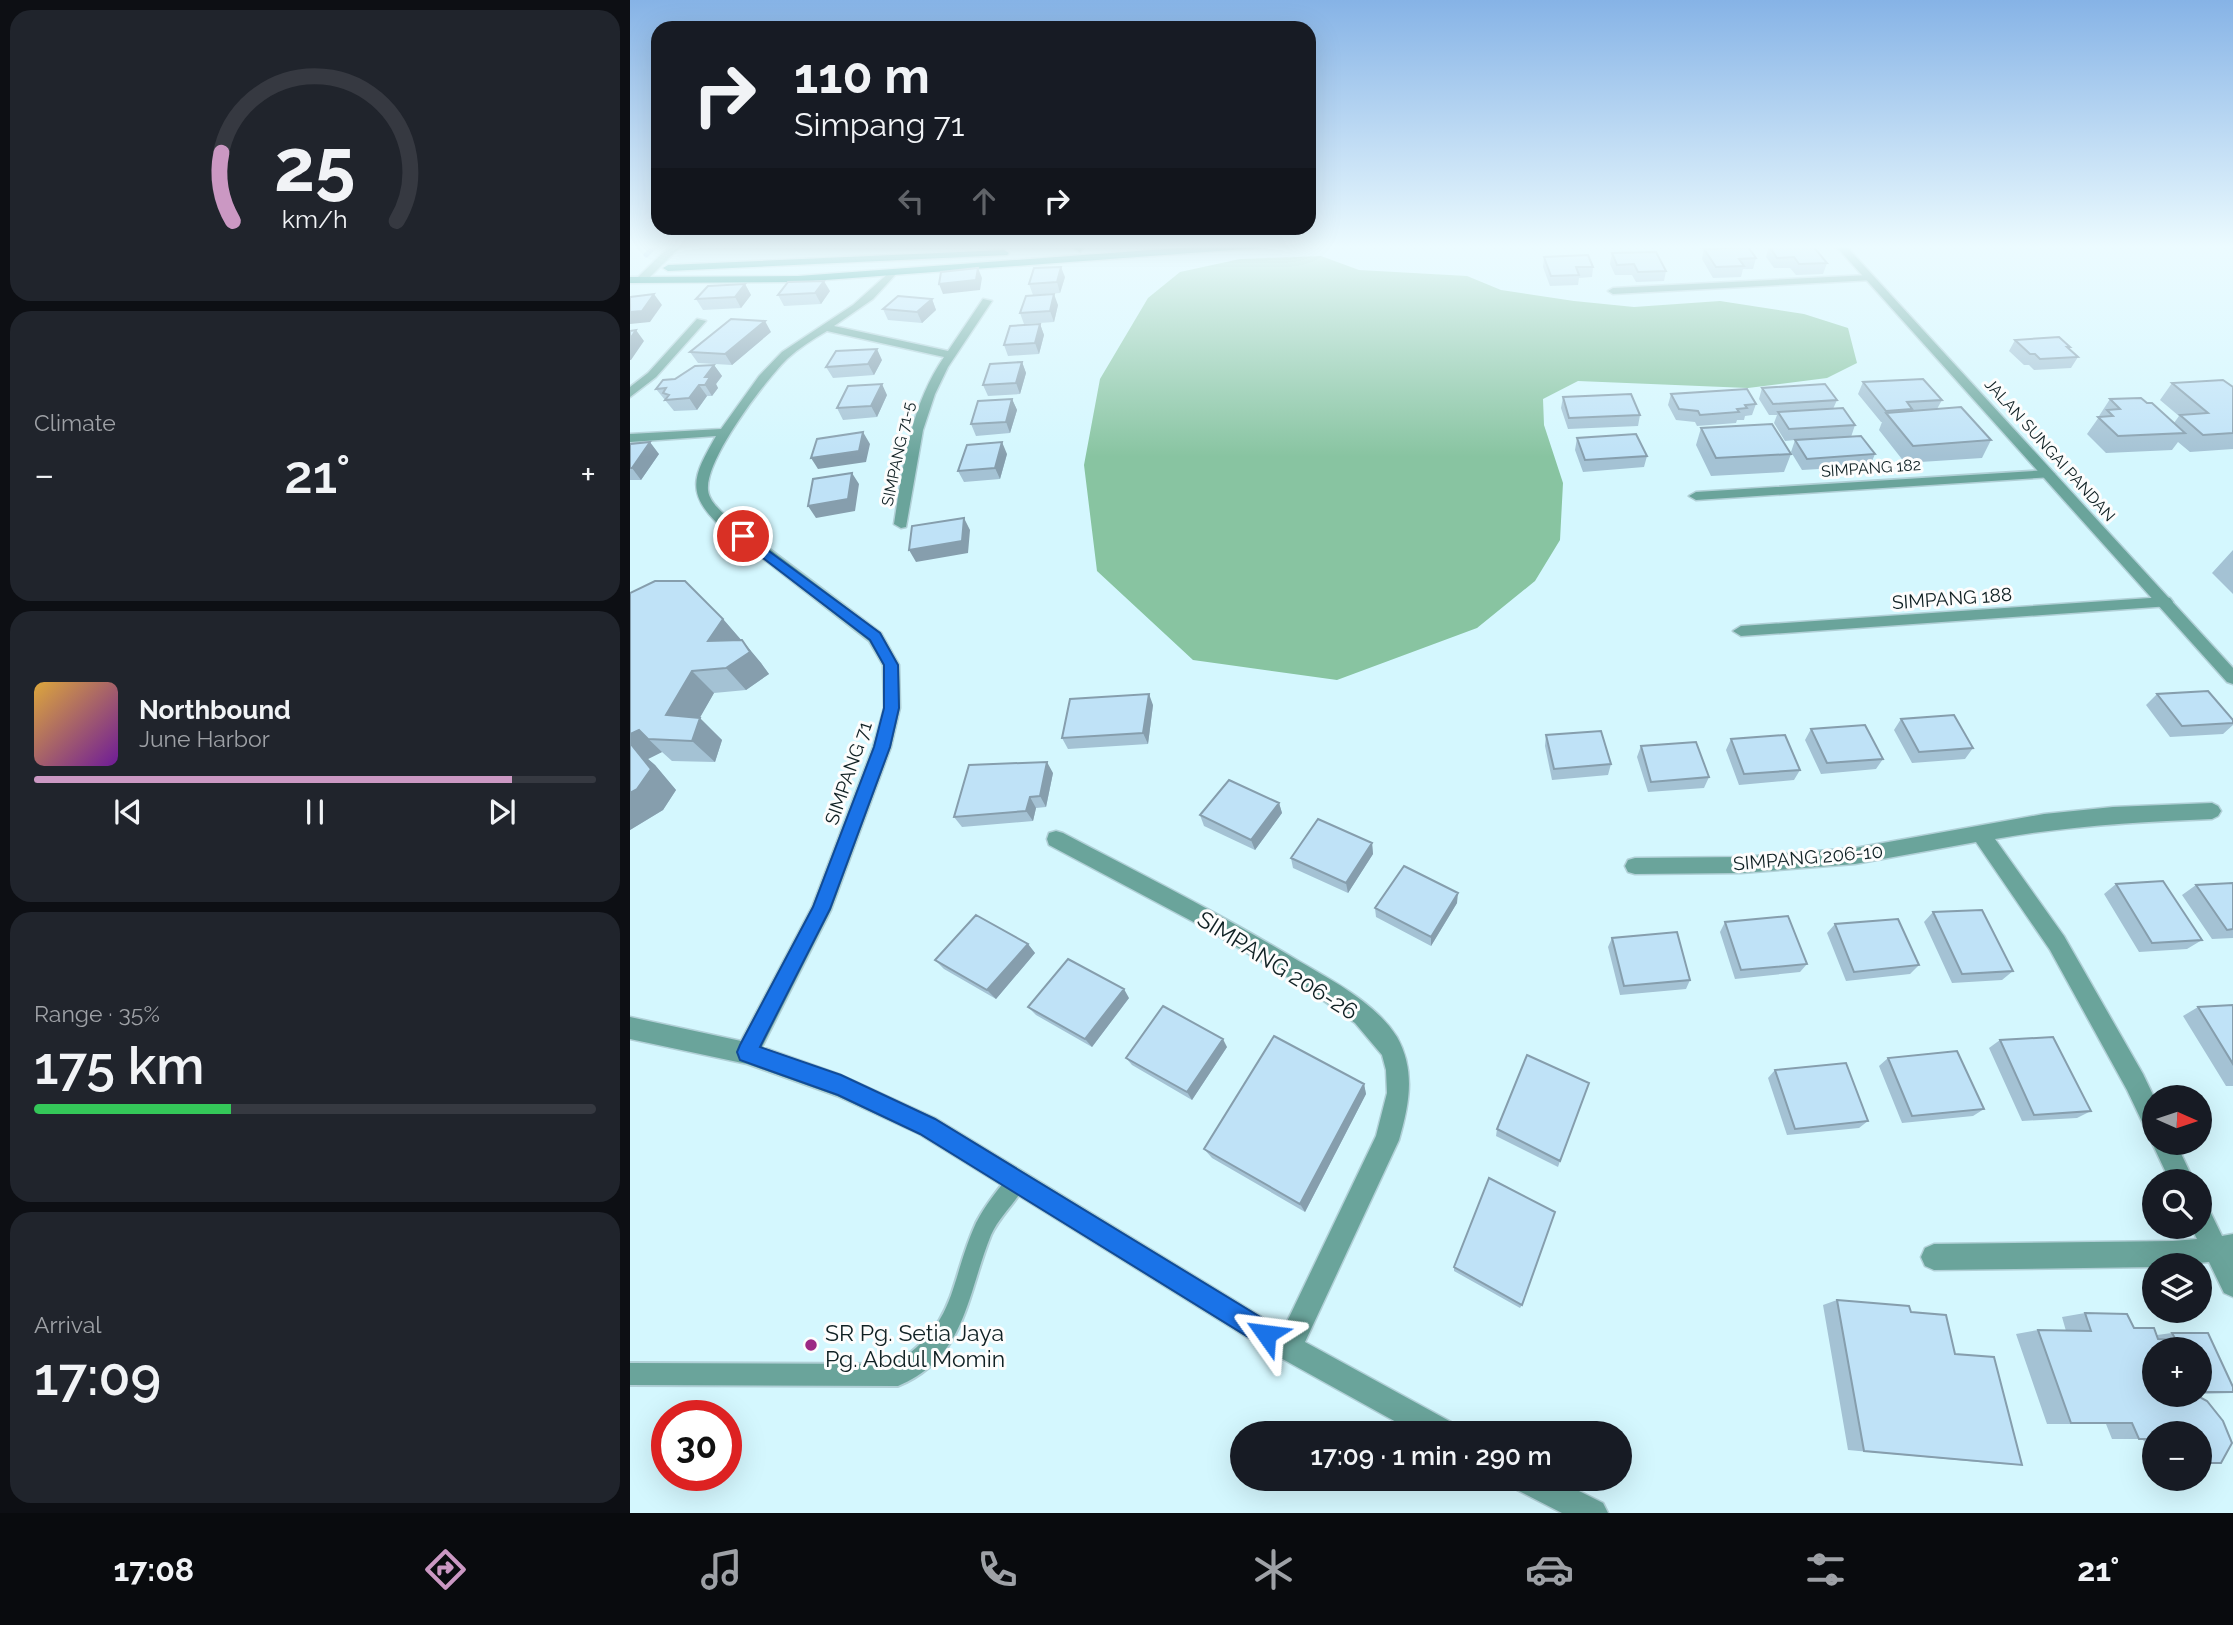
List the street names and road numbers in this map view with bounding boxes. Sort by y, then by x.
street label: JALAN SUNGAI PANDAN [1981,375,2119,525]
street label: SIMPANG 71-5 [878,400,918,508]
street label: SIMPANG 182 [1820,455,1922,481]
street label: SIMPANG 188 [1891,583,2013,613]
street label: SIMPANG 71 [820,718,876,828]
street label: SIMPANG 206-10 [1732,839,1884,875]
street label: SIMPANG 206-26 [1193,905,1363,1025]

